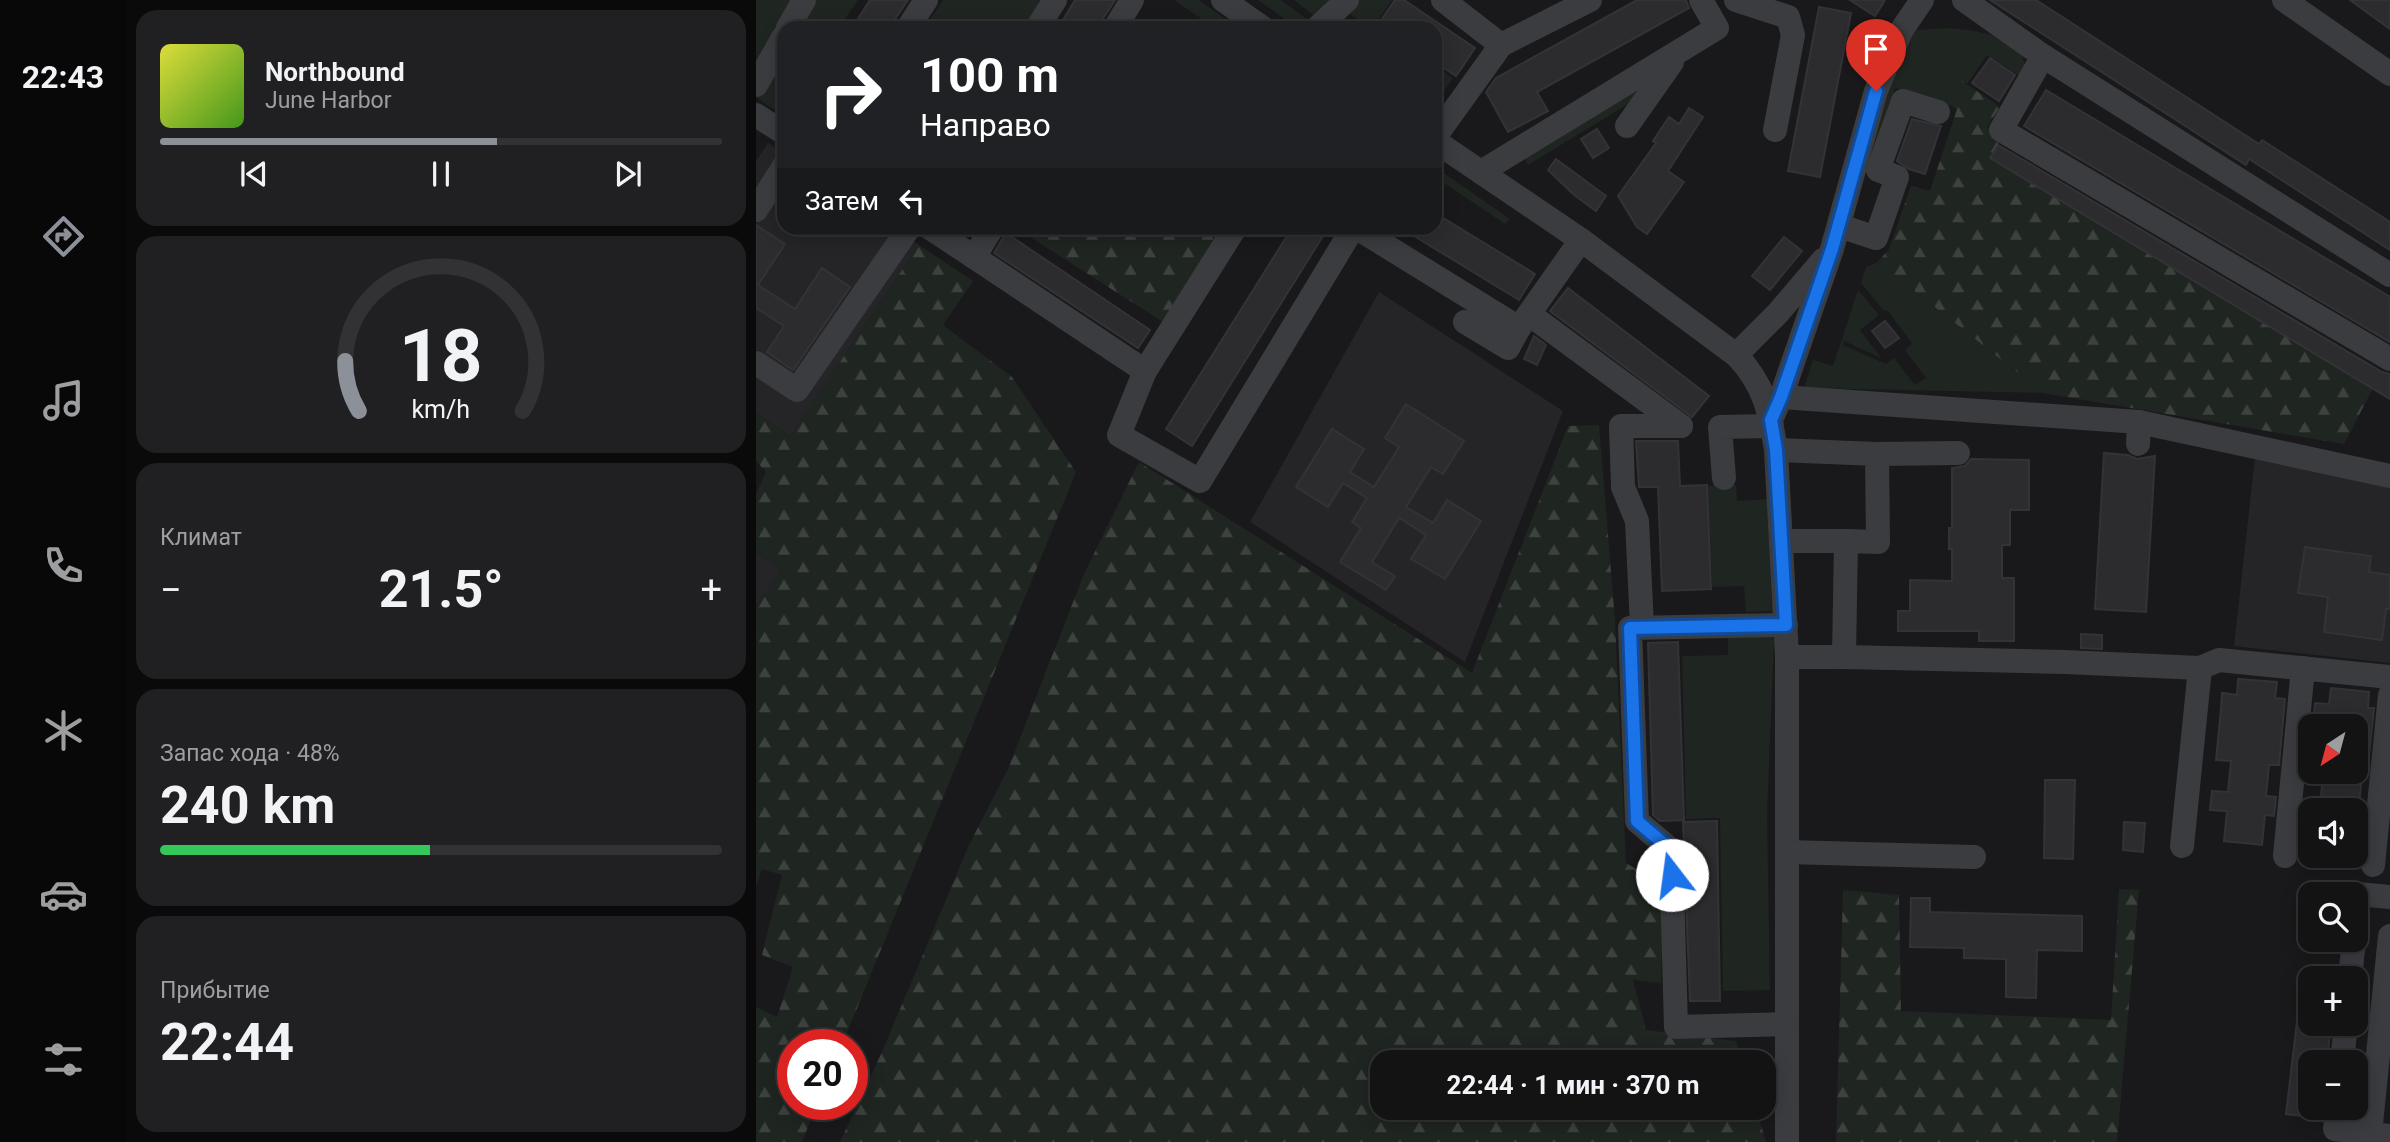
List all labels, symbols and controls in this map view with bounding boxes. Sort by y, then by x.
pin [1846,19,1906,91]
icon: arrive [1857,30,1895,68]
text: 100 m [920,47,1059,104]
icon: right [805,49,896,140]
text: Northbound [265,57,405,87]
text: 22:43 [22,58,104,96]
text: June Harbor [265,87,392,114]
text: Направо [920,106,1051,144]
icon: previous [235,155,273,193]
icon: pause [422,155,460,193]
icon: next [609,155,647,193]
icon: left [893,182,931,220]
text: Затем [805,186,879,216]
icon: directions [39,212,88,261]
text: 18 [399,313,483,399]
icon: music [39,376,88,425]
text: km/h [412,394,470,423]
text: Климат [160,524,242,551]
icon: phone [39,541,88,590]
text: 21.5° [379,559,504,620]
text: − [160,568,182,612]
text: + [700,568,722,612]
icon: climate [39,706,88,755]
north arrow [2298,714,2368,784]
map controls [2298,714,2368,1120]
text: Запас хода · 48% [160,740,340,767]
text: 240 km [160,775,335,836]
button: sound [2298,798,2368,868]
position arrow [1635,838,1709,912]
icon: car [39,870,88,919]
button: search [2298,882,2368,952]
button: + [2298,966,2368,1036]
text: Прибытие [160,977,270,1004]
text: 22:44 [160,1012,294,1073]
speed limit sign: 20 [777,1029,868,1120]
icon: filters [39,1035,88,1084]
button: − [2298,1050,2368,1120]
text: 22:44 · 1 мин · 370 m [1447,1070,1699,1100]

